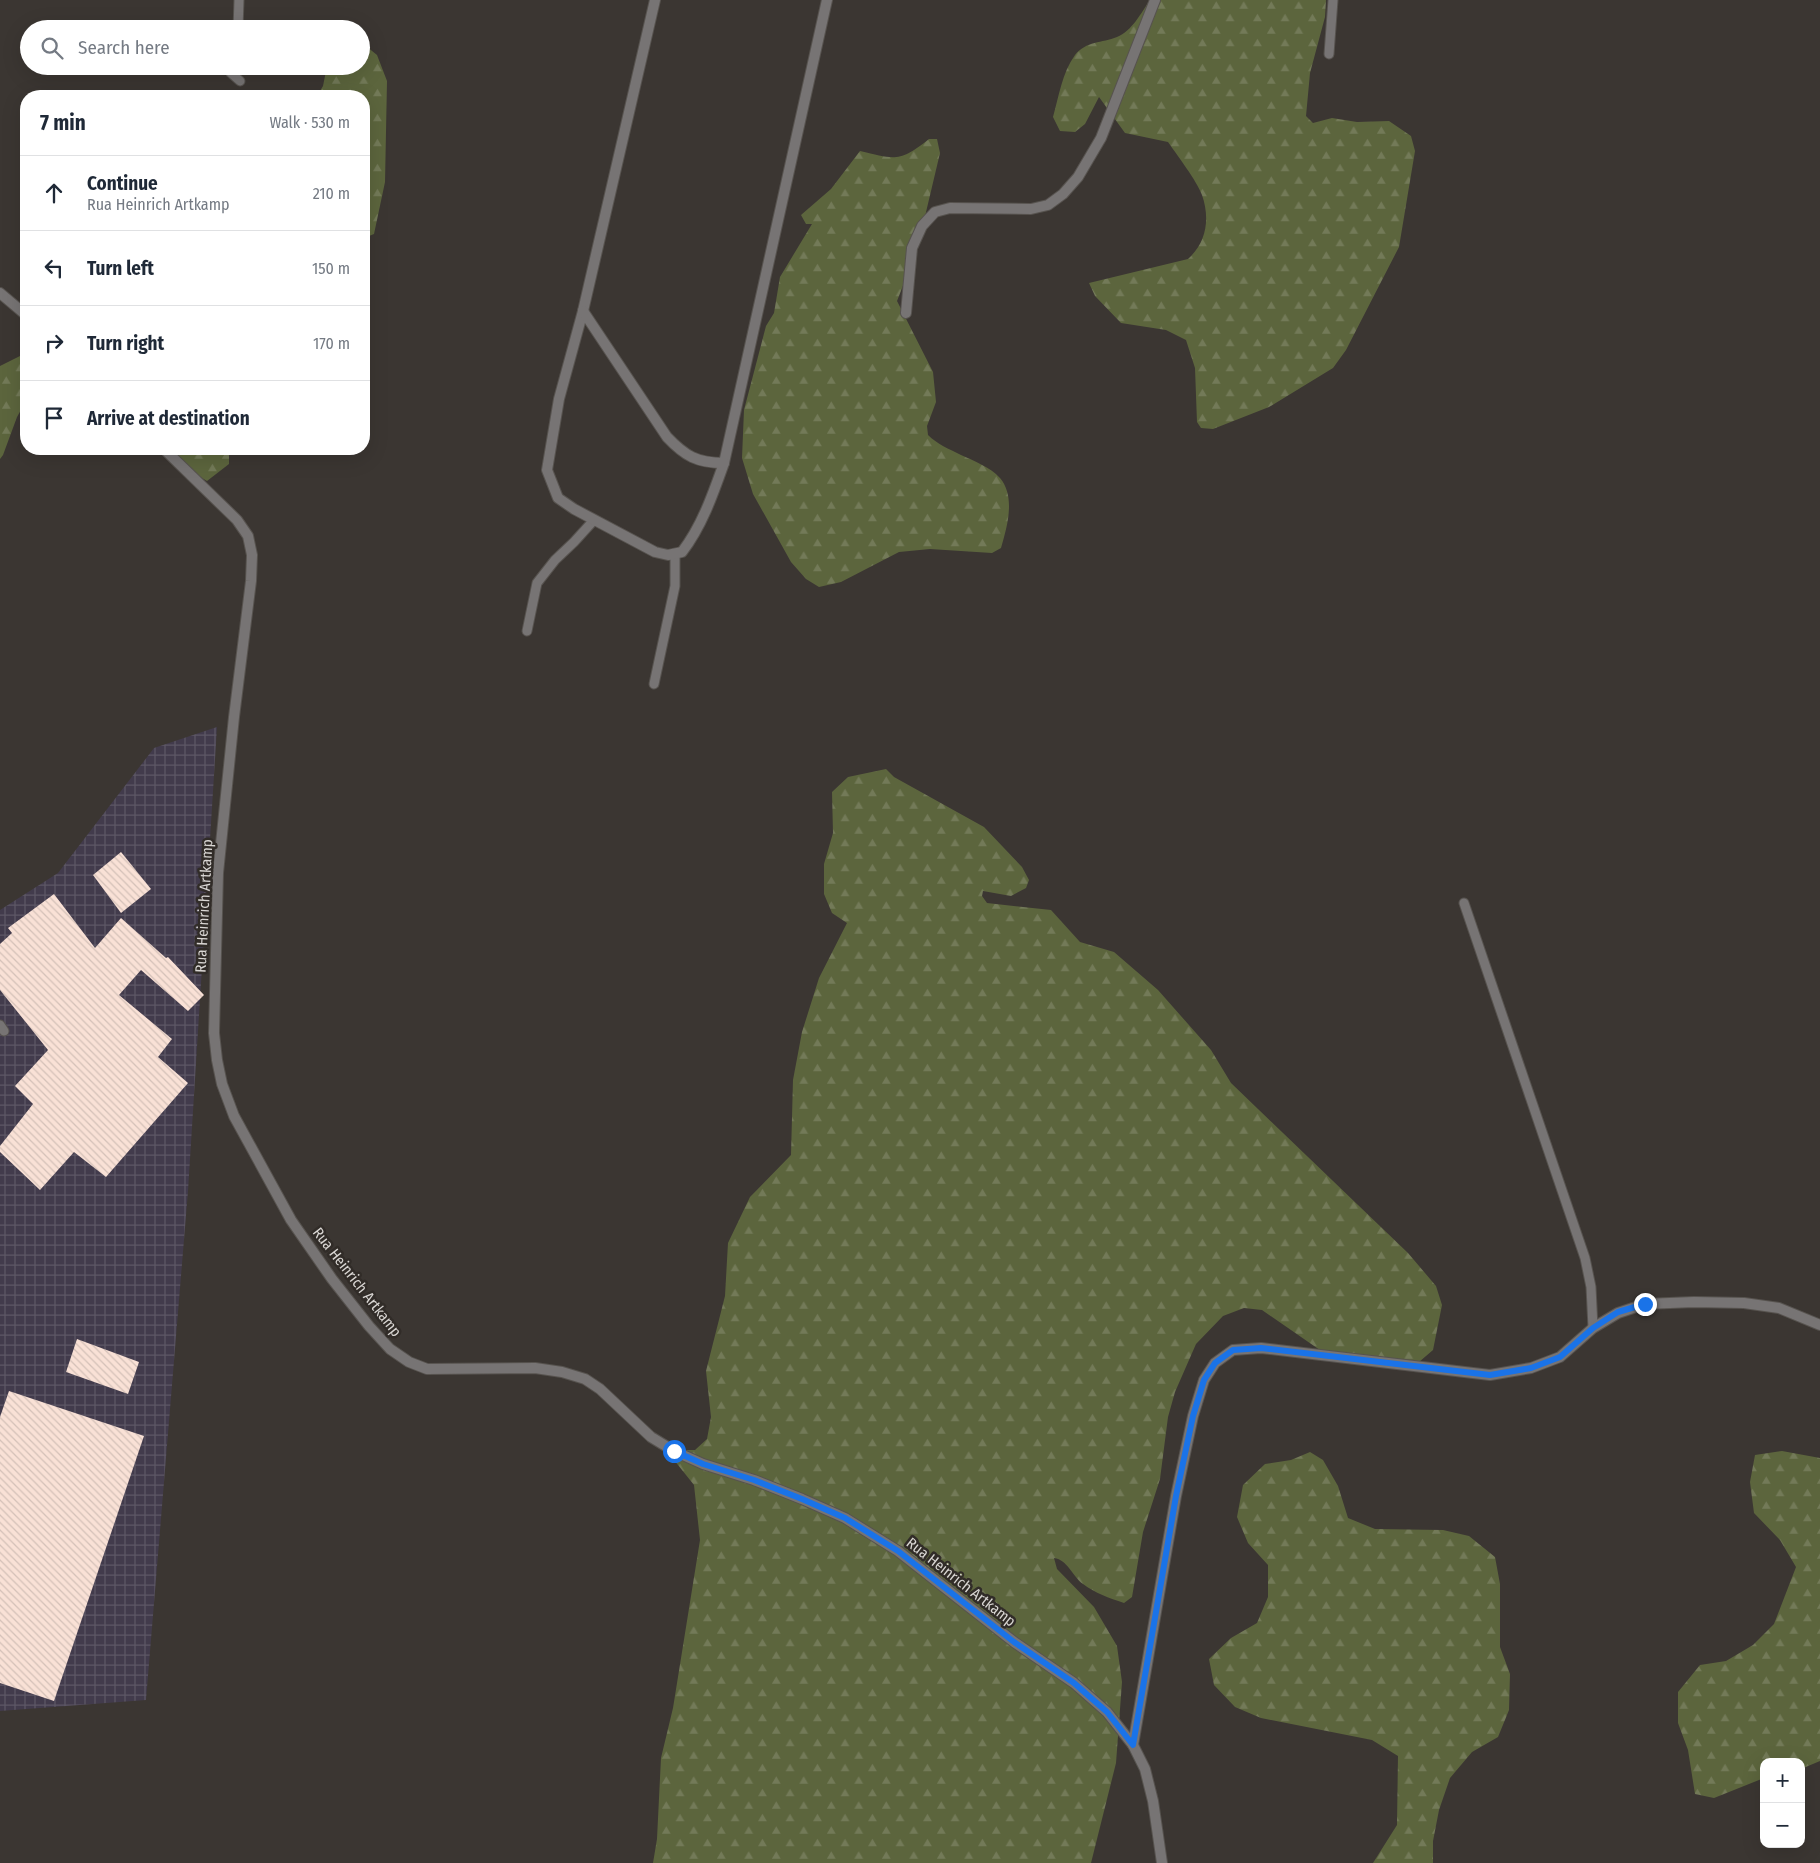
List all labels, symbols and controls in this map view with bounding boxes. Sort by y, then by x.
search box [20,20,370,75]
icon: search [38,34,66,62]
text: Search here [78,36,170,59]
text: 7 min [40,110,86,136]
text: Walk · 530 m [269,113,350,132]
text: Continue [87,172,158,195]
icon: ahead [40,179,68,207]
text: 210 m [313,184,350,203]
text: Rua Heinrich Artkamp [87,195,230,214]
icon: left [40,254,68,282]
text: Turn left [87,257,154,280]
text: 150 m [312,259,350,278]
icon: right [40,329,68,357]
text: Turn right [87,332,164,355]
text: 170 m [313,334,350,353]
icon: arrive [40,404,68,432]
text: Arrive at destination [87,407,250,430]
street label: Rua Heinrich Artkamp [192,839,216,973]
street label: Rua Heinrich Artkamp [309,1224,405,1340]
route end [1634,1293,1657,1316]
route start [663,1440,686,1463]
street label: Rua Heinrich Artkamp [903,1534,1019,1630]
map controls [1760,1758,1805,1848]
button: + [1760,1758,1805,1803]
button: − [1760,1803,1805,1848]

